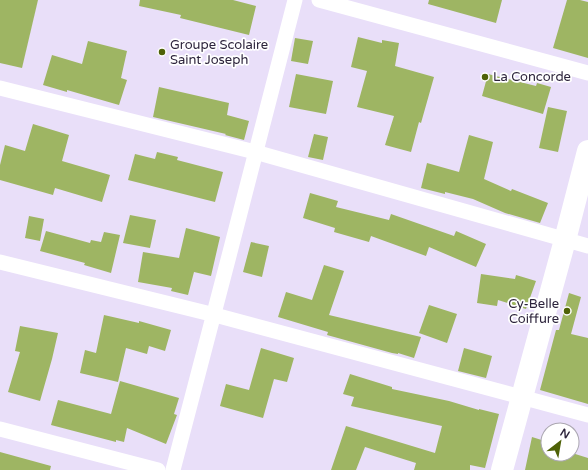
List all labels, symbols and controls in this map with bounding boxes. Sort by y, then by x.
place label: Groupe Scolaire Saint Joseph [170,37,268,68]
marker: Groupe Scolaire Saint Joseph [157,47,167,57]
place label: La Concorde [493,69,571,85]
marker: La Concorde [480,72,490,82]
place label: Cy-Belle Coiffure [508,296,559,327]
marker: Cy-Belle Coiffure [562,306,572,316]
north arrow [540,422,580,462]
text: N [558,426,572,442]

